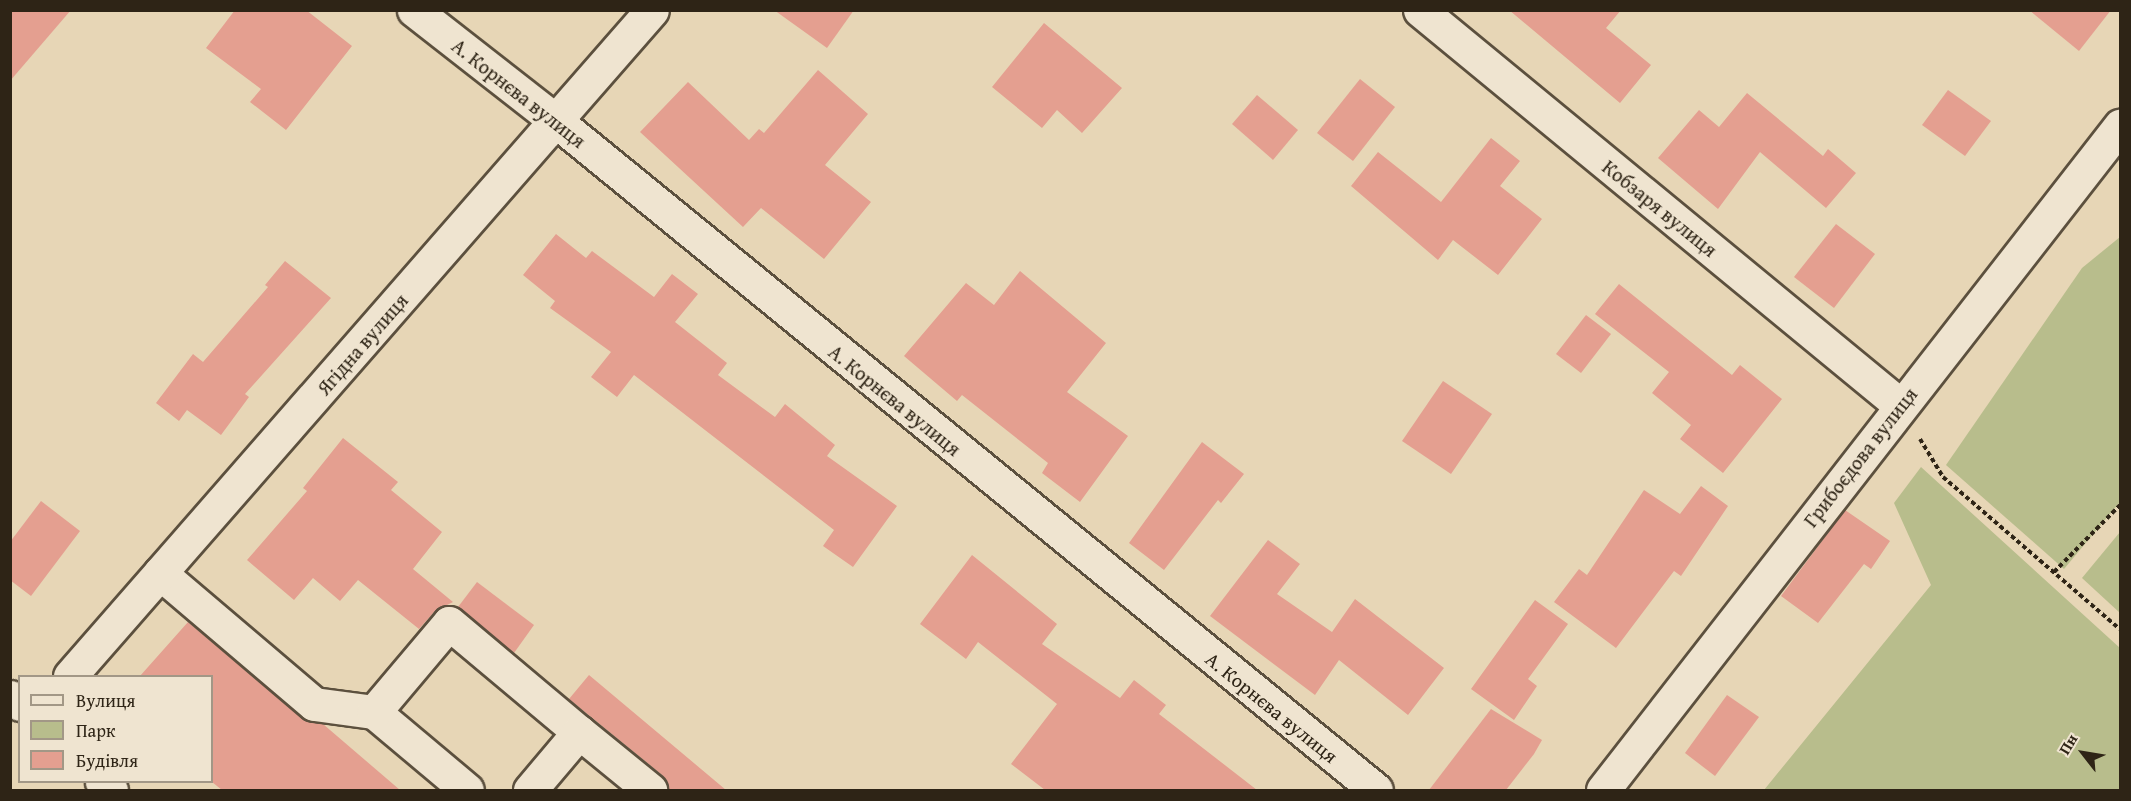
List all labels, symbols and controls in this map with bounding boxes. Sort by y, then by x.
street label: А. Корнєва вулиця [447,33,591,153]
street label: Кобзаря вулиця [1598,154,1722,262]
street label: Ягідна вулиця [311,288,413,400]
street label: А. Корнєва вулиця [824,339,966,461]
street label: Грибоєдова вулиця [1798,382,1922,532]
street label: А. Корнєва вулиця [1201,646,1343,768]
legend [18,675,213,783]
text: Вулиця [76,687,135,714]
text: Парк [76,717,115,744]
north arrow [2053,723,2113,783]
text: Пн [2052,729,2083,759]
text: Будівля [76,747,138,774]

